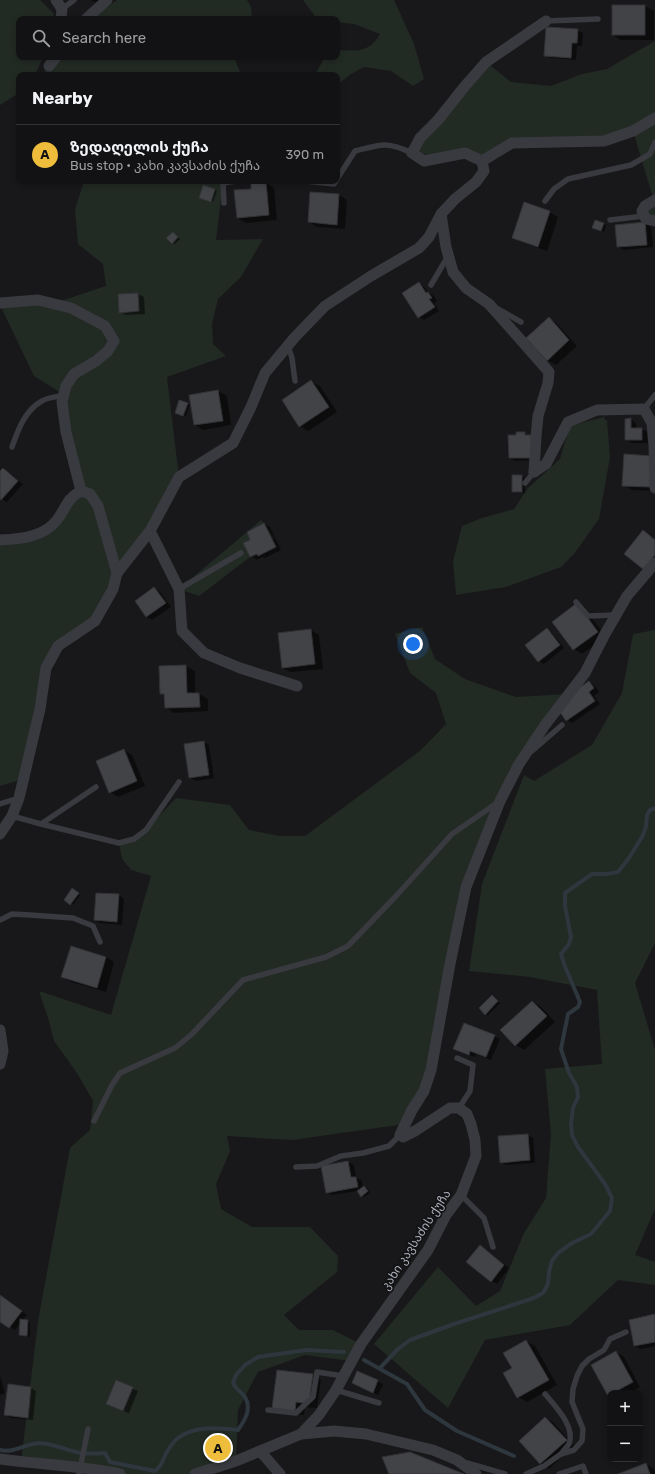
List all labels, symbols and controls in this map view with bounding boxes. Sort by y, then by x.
search box [16,16,340,60]
icon: search [30,27,52,49]
text: Search here [62,29,146,47]
text: Nearby [32,88,93,108]
text: ზედაღელის ქუჩა [70,138,209,156]
text: A [40,147,50,162]
text: 390 m [285,147,324,162]
text: Bus stop · კახი კავსაძის ქუჩა [70,158,260,173]
your location [403,634,423,654]
street label: კახი კავსაძის ქუჩა [378,1187,454,1293]
map controls [607,1390,643,1462]
button: + [607,1390,643,1426]
button: − [607,1426,643,1462]
pin: A [205,1433,231,1463]

